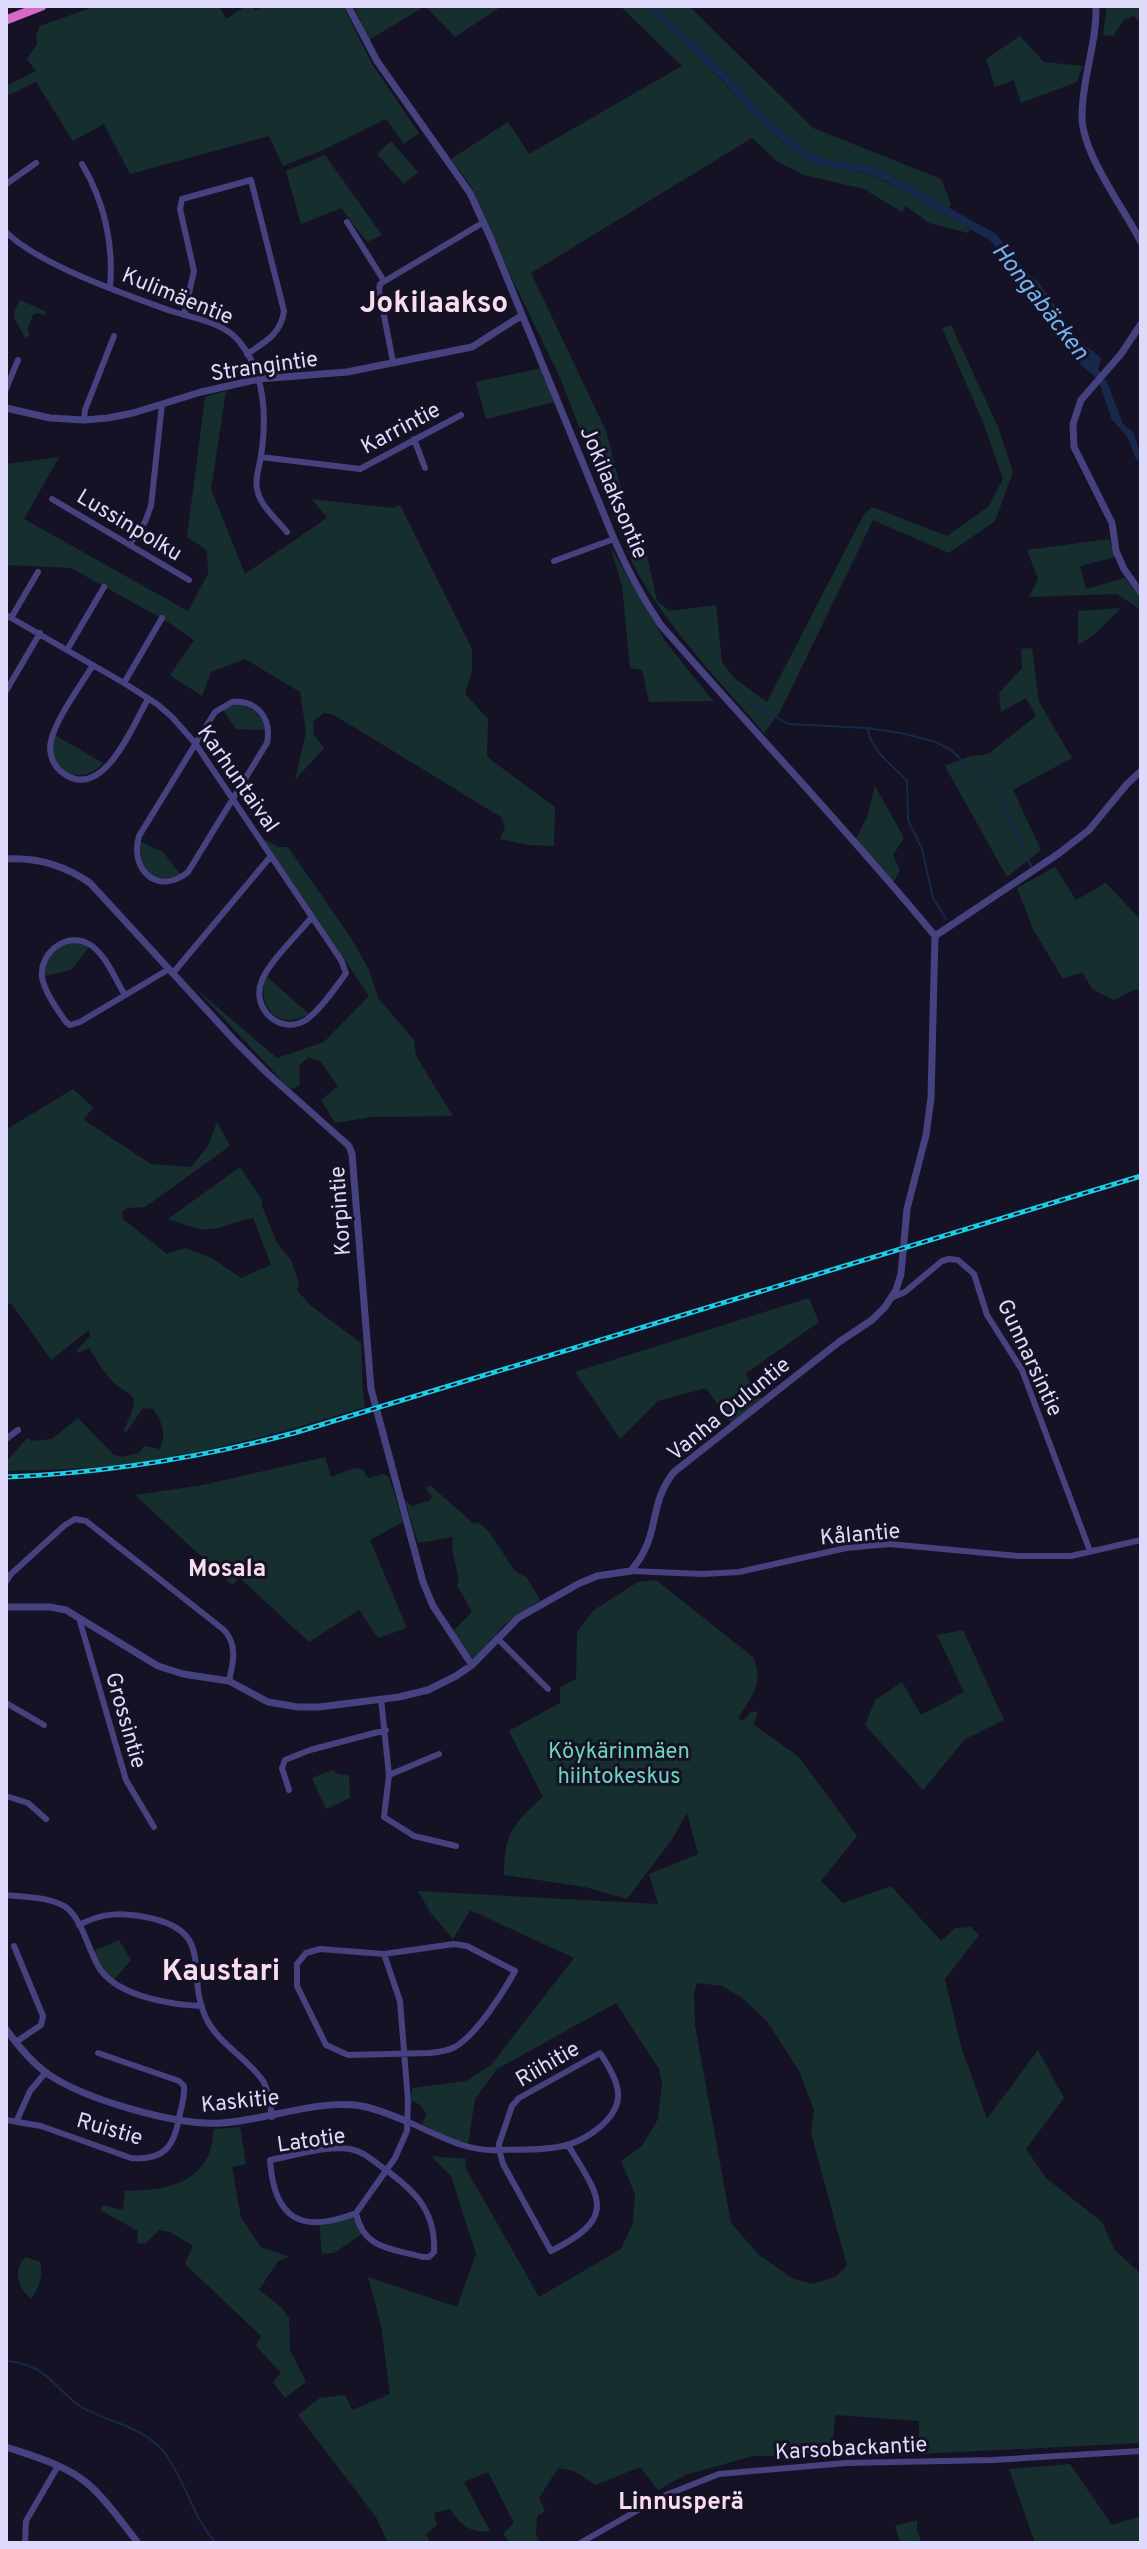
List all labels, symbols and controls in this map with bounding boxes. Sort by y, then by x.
water label: Hongabäcken [984,237,1095,367]
street label: Kulimäentie [117,263,237,332]
district label: Jokilaakso [360,286,508,323]
street label: Strangintie [209,347,320,388]
street label: Karrintie [357,397,445,461]
street label: Jokilaaksontie [573,423,653,563]
street label: Lussinpolku [71,484,186,568]
street label: Karhuntaival [190,721,284,838]
street label: Korpintie [325,1165,358,1257]
street label: Gunnarsintie [990,1295,1068,1421]
street label: Vanha Ouluntie [663,1352,797,1468]
street label: Kålantie [819,1519,902,1552]
district label: Mosala [188,1555,266,1585]
street label: Grossintie [98,1669,151,1772]
park label: Köykärinmäen hiihtokeskus [548,1739,690,1791]
district label: Kaustari [162,1954,280,1991]
street label: Riihitie [512,2036,585,2094]
street label: Kaskitie [200,2085,281,2120]
street label: Ruistie [73,2108,146,2153]
street label: Latotie [275,2123,347,2160]
street label: Karsobackantie [774,2432,928,2467]
district label: Linnusperä [618,2488,744,2518]

